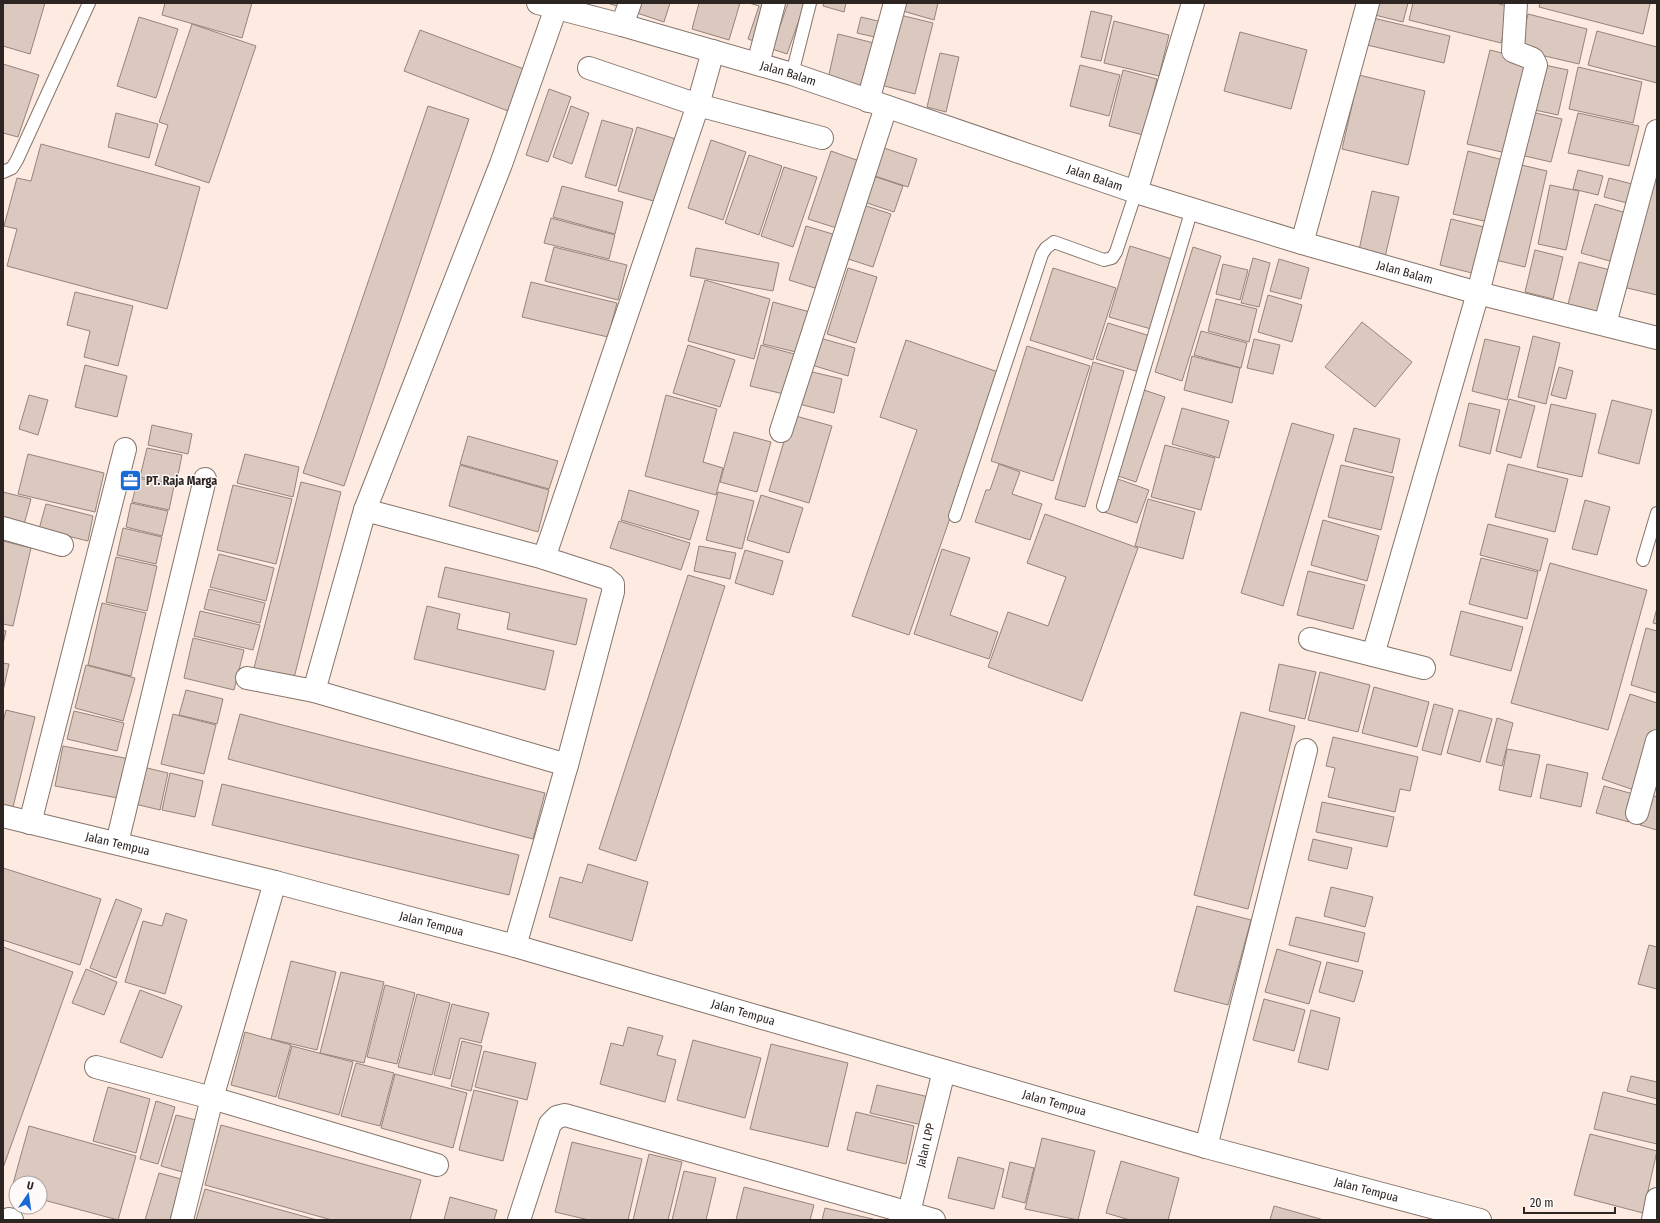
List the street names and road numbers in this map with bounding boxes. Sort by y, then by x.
street label: Jalan Balam [759,58,818,89]
street label: Jalan Balam [1065,162,1125,194]
street label: Jalan Balam [1375,258,1435,287]
street label: Jalan Tempua [84,829,151,858]
street label: Jalan Tempua [398,909,465,939]
street label: Jalan Tempua [710,996,777,1028]
street label: Jalan Tempua [1021,1087,1088,1119]
street label: Jalan LPP [913,1122,938,1169]
street label: Jalan Tempua [1333,1175,1400,1205]

